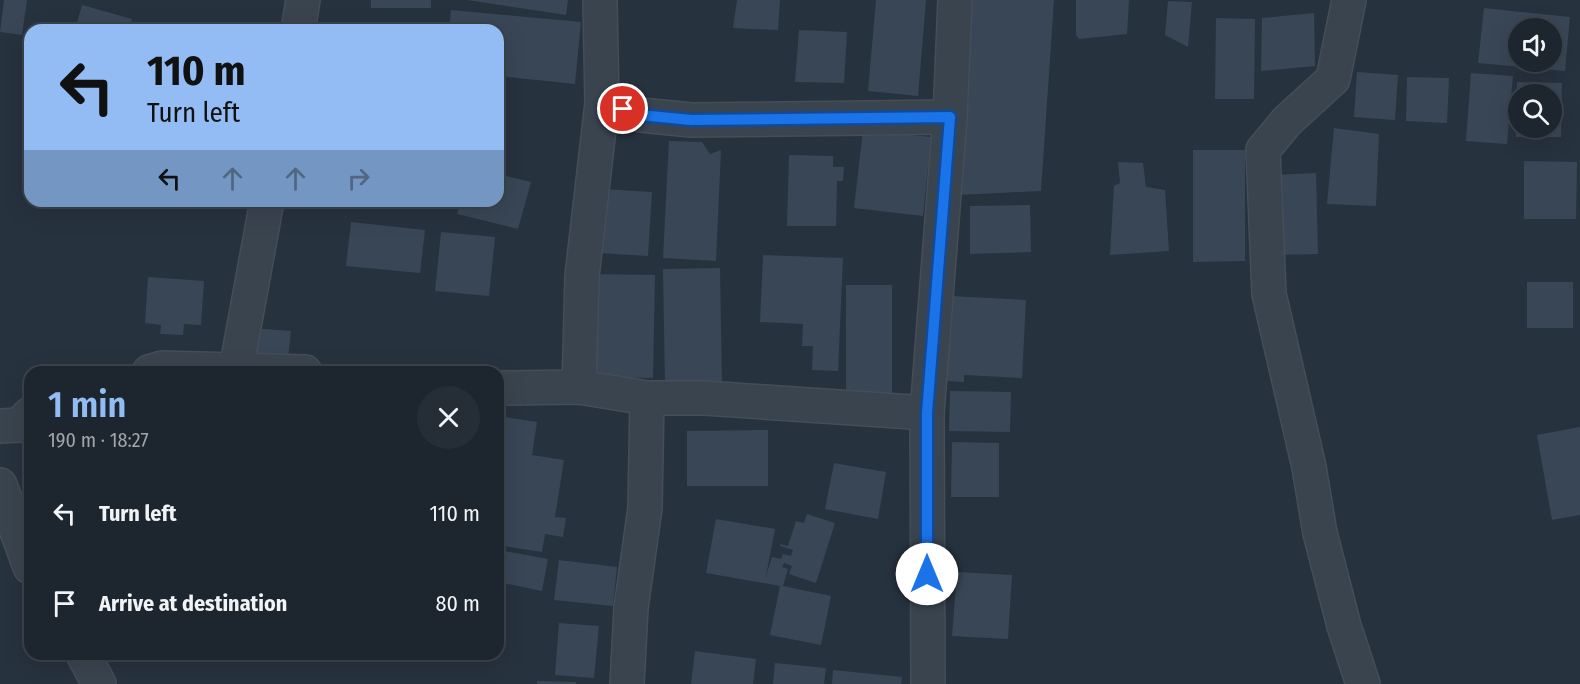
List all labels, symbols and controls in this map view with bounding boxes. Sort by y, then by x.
map controls [1508,18,1562,138]
button: sound [1508,18,1562,72]
text: 110 m [147,46,246,96]
icon: left [48,48,126,126]
pin [597,83,648,134]
button: search [1508,84,1562,138]
icon: arrive [606,92,639,125]
text: Turn left [147,97,240,129]
icon: left [153,162,186,195]
icon: ahead [216,162,249,195]
icon: ahead [279,162,312,195]
icon: right [342,162,375,195]
text: 1 min [48,383,126,427]
button: close [417,386,480,449]
text: 190 m · 18:27 [48,428,148,452]
icon: left [48,497,81,530]
text: Turn left [99,500,177,527]
text: 110 m [430,500,480,527]
position arrow [895,542,959,606]
icon: arrive [48,587,81,620]
text: Arrive at destination [99,590,287,617]
text: 80 m [435,590,480,617]

